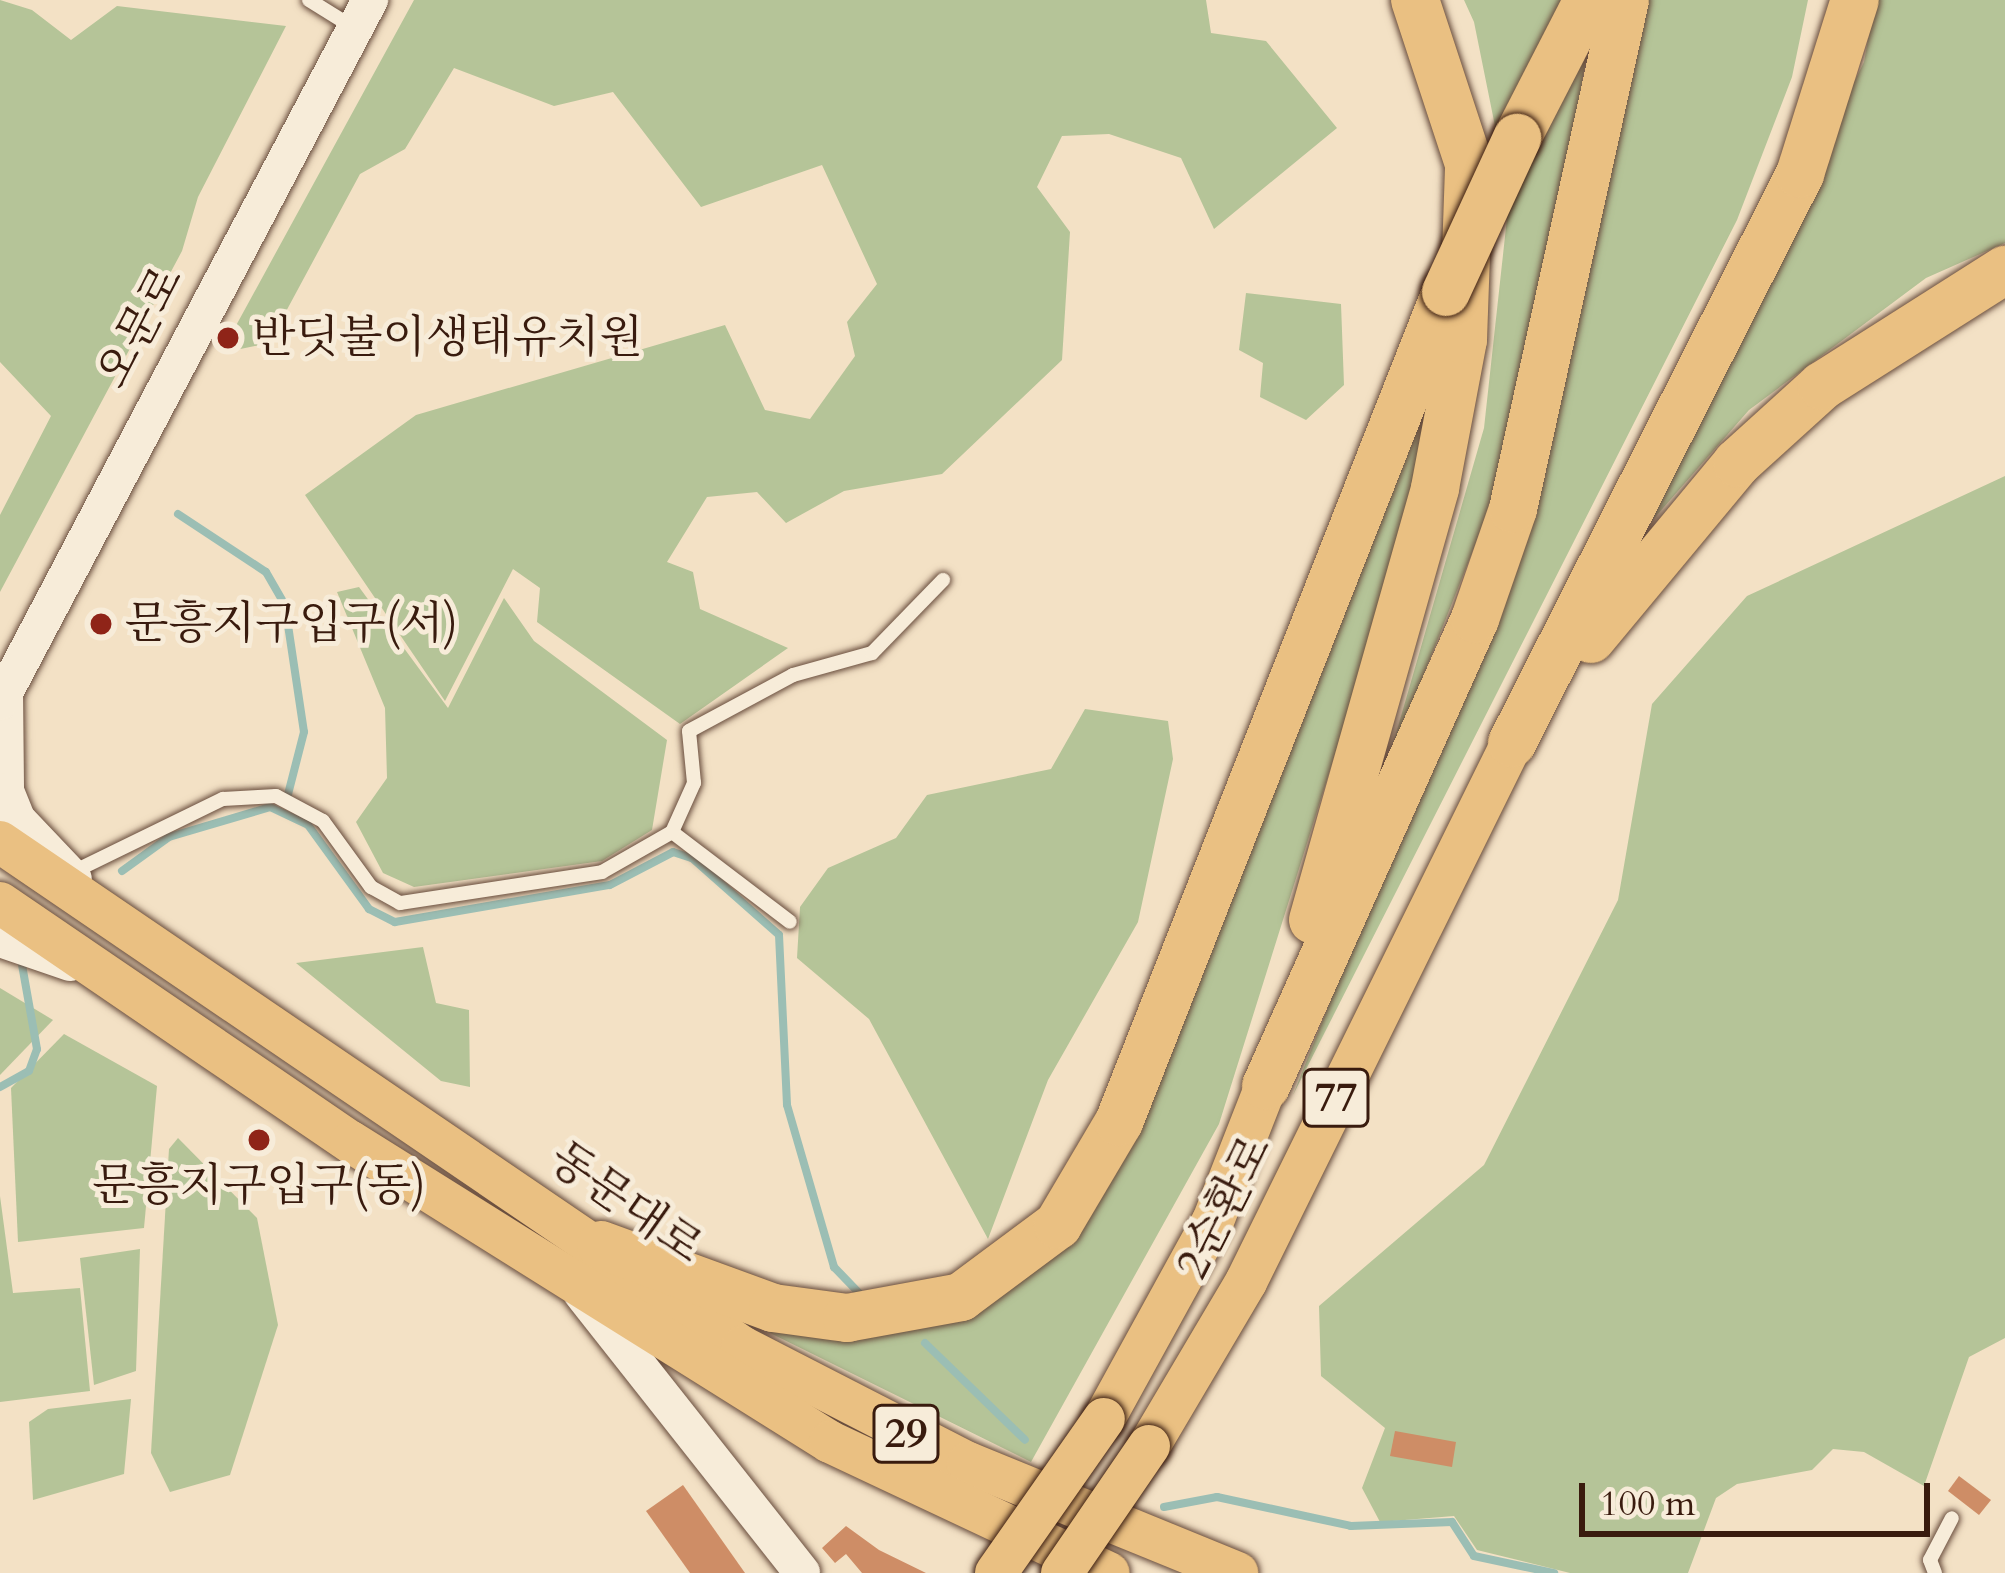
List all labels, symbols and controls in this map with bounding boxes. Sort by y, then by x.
street label: 오문로 [86,257,194,397]
place label: 반딧불이생태유치원 [252,311,643,365]
marker: 반딧불이생태유치원 [215,325,241,351]
place label: 문흥지구입구(서) [125,597,458,651]
marker: 문흥지구입구(서) [88,611,114,637]
road number: 77 [1300,1062,1372,1134]
street label: 2순환로 [1165,1126,1283,1288]
marker: 문흥지구입구(동) [246,1127,272,1153]
street label: 동문대로 [539,1131,713,1275]
place label: 문흥지구입구(동) [93,1159,425,1213]
road number: 29 [870,1398,942,1470]
scale bar [1585,1459,1936,1533]
text: 100 m [1600,1479,1695,1528]

